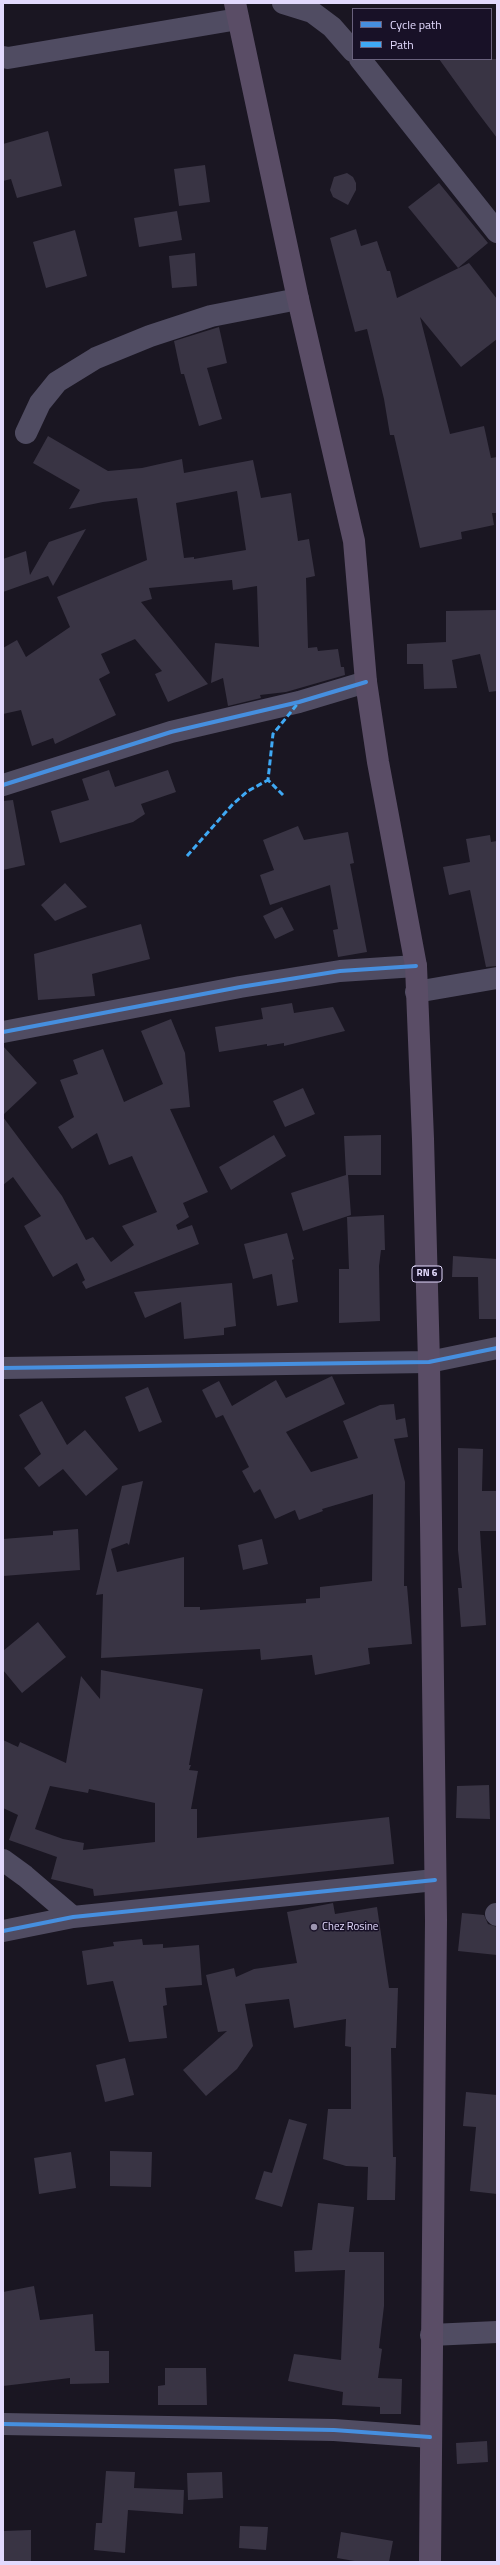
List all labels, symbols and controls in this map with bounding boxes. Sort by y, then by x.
legend [352,8,492,60]
text: Cycle path [390,15,442,34]
text: Path [390,35,414,54]
road number: RN 6 [412,1266,442,1282]
place label: Chez Rosine [322,1920,378,1934]
marker: Chez Rosine [309,1922,319,1932]

